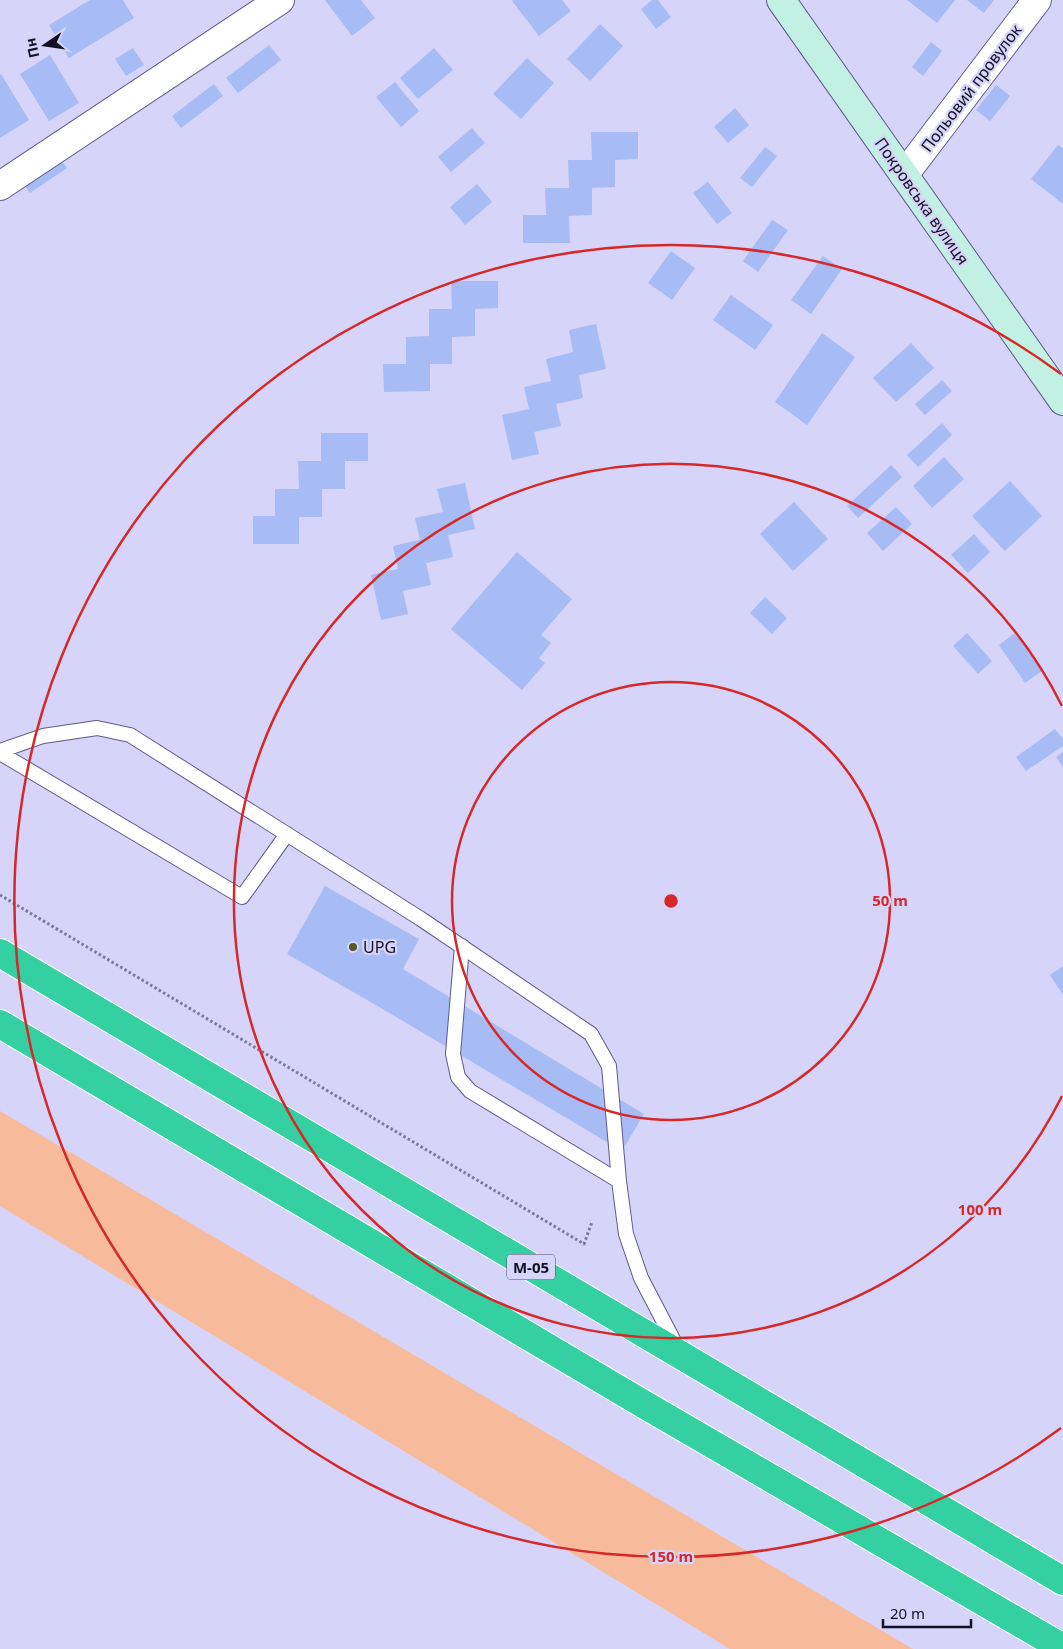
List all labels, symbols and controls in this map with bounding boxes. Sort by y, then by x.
street label: Польовий провулок [916,19,1027,156]
north arrow [20,20,70,70]
text: Пн [20,36,43,60]
street label: Покровська вулиця [870,133,974,269]
text: 50 m [872,890,908,910]
centre of rings [662,892,680,910]
place label: UPG [363,936,396,958]
marker: UPG [347,941,359,953]
text: 100 m [958,1199,1002,1219]
road number: М-05 [507,1254,555,1280]
text: 150 m [649,1546,693,1566]
scale bar [883,1596,970,1628]
text: 20 m [890,1603,925,1623]

